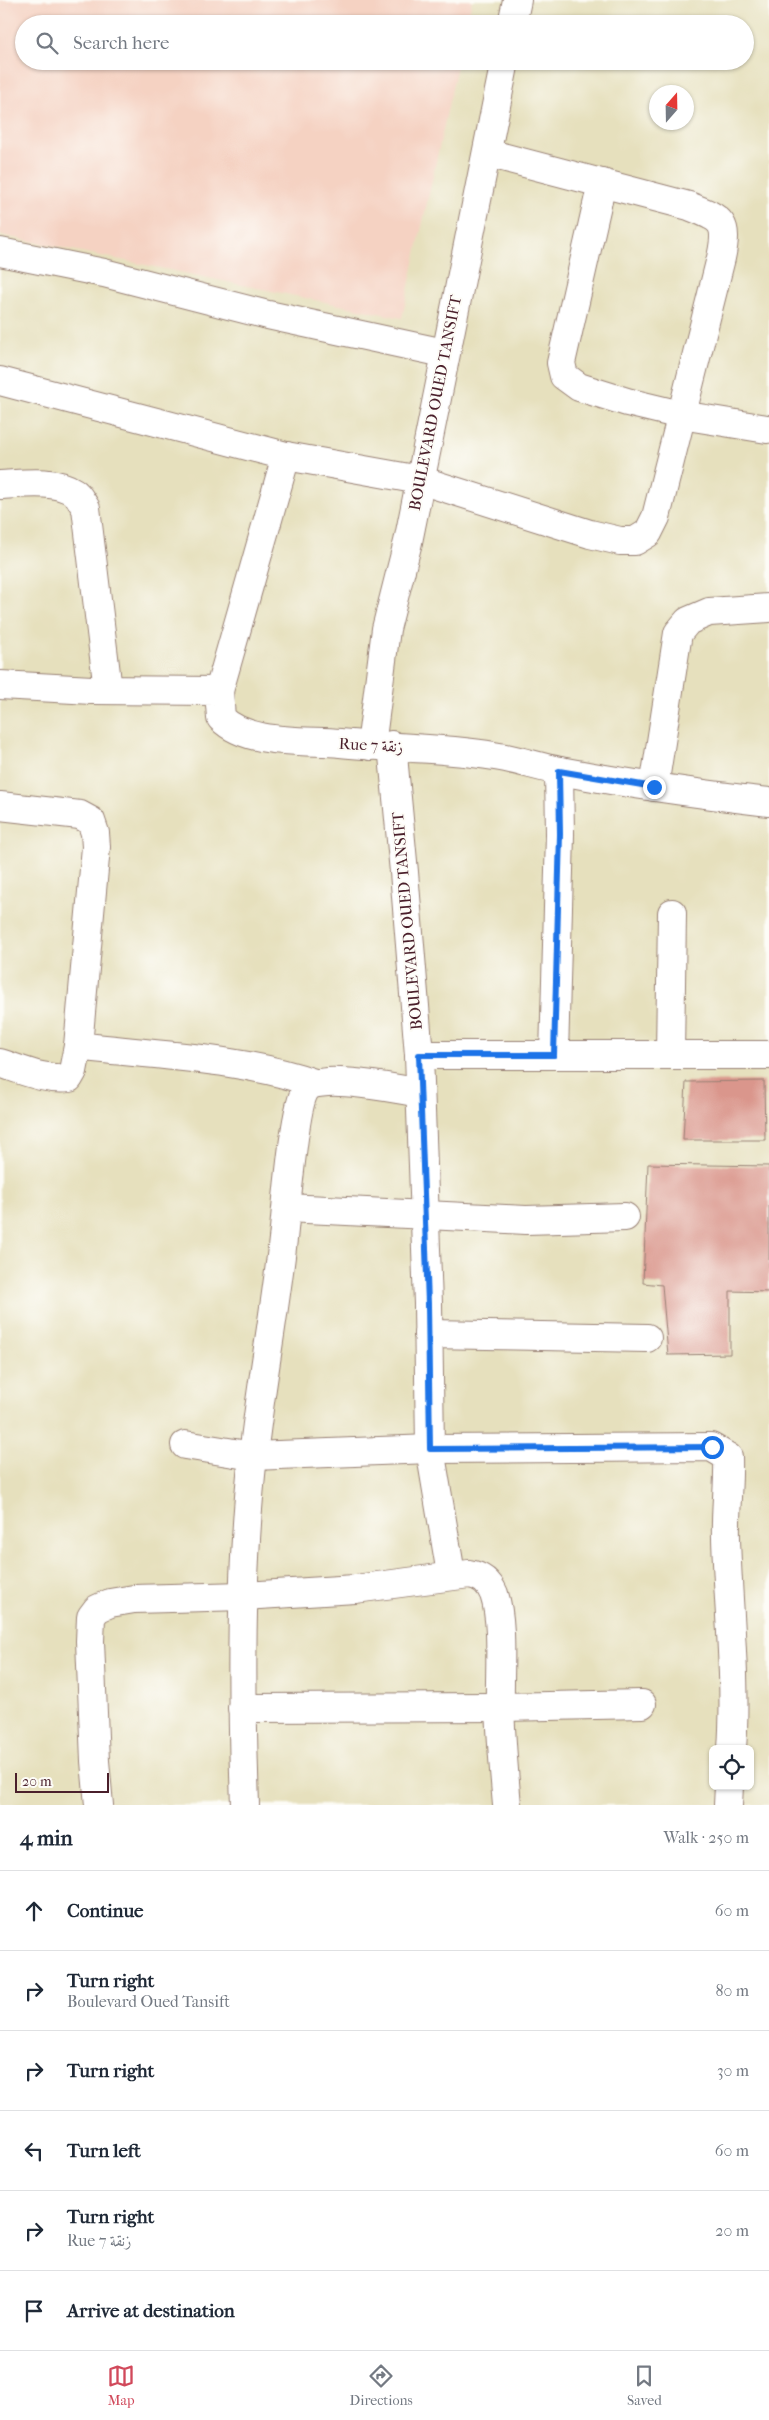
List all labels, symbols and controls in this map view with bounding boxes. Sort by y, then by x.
search box [15,15,754,70]
icon: search [33,29,61,57]
text: Search here [73,32,169,54]
north arrow [649,85,694,130]
street label: BOULEVARD OUED TANSIFT [405,293,465,512]
street label: Rue 7 زنقة [338,734,404,756]
route end [643,776,666,799]
street label: BOULEVARD OUED TANSIFT [388,811,426,1031]
route start [701,1436,724,1459]
map controls [709,1745,754,1790]
button: locate [709,1745,754,1790]
scale bar [15,1770,109,1793]
text: 20 m [22,1773,52,1790]
text: 4 min [20,1826,73,1850]
text: Walk · 250 m [664,1828,749,1847]
icon: ahead [20,1897,48,1925]
text: Continue [67,1900,143,1922]
text: 60 m [715,1901,749,1920]
text: Turn right [67,1970,154,1992]
icon: right [20,1977,48,2005]
text: 80 m [715,1981,749,2000]
text: Boulevard Oued Tansift [67,1992,230,2011]
icon: right [20,2057,48,2085]
text: Turn right [67,2060,154,2082]
text: 30 m [717,2061,749,2080]
icon: left [20,2137,48,2165]
text: Turn left [67,2140,141,2162]
text: 60 m [715,2141,749,2160]
text: Turn right [67,2206,154,2228]
icon: right [20,2217,48,2245]
text: 20 m [715,2221,749,2240]
text: Rue 7 زنقة [67,2231,131,2250]
icon: arrive [20,2297,48,2325]
text: Arrive at destination [67,2300,235,2322]
tab: Map [107,2362,135,2409]
tab: Directions [350,2362,413,2409]
tab: Saved [627,2362,662,2409]

